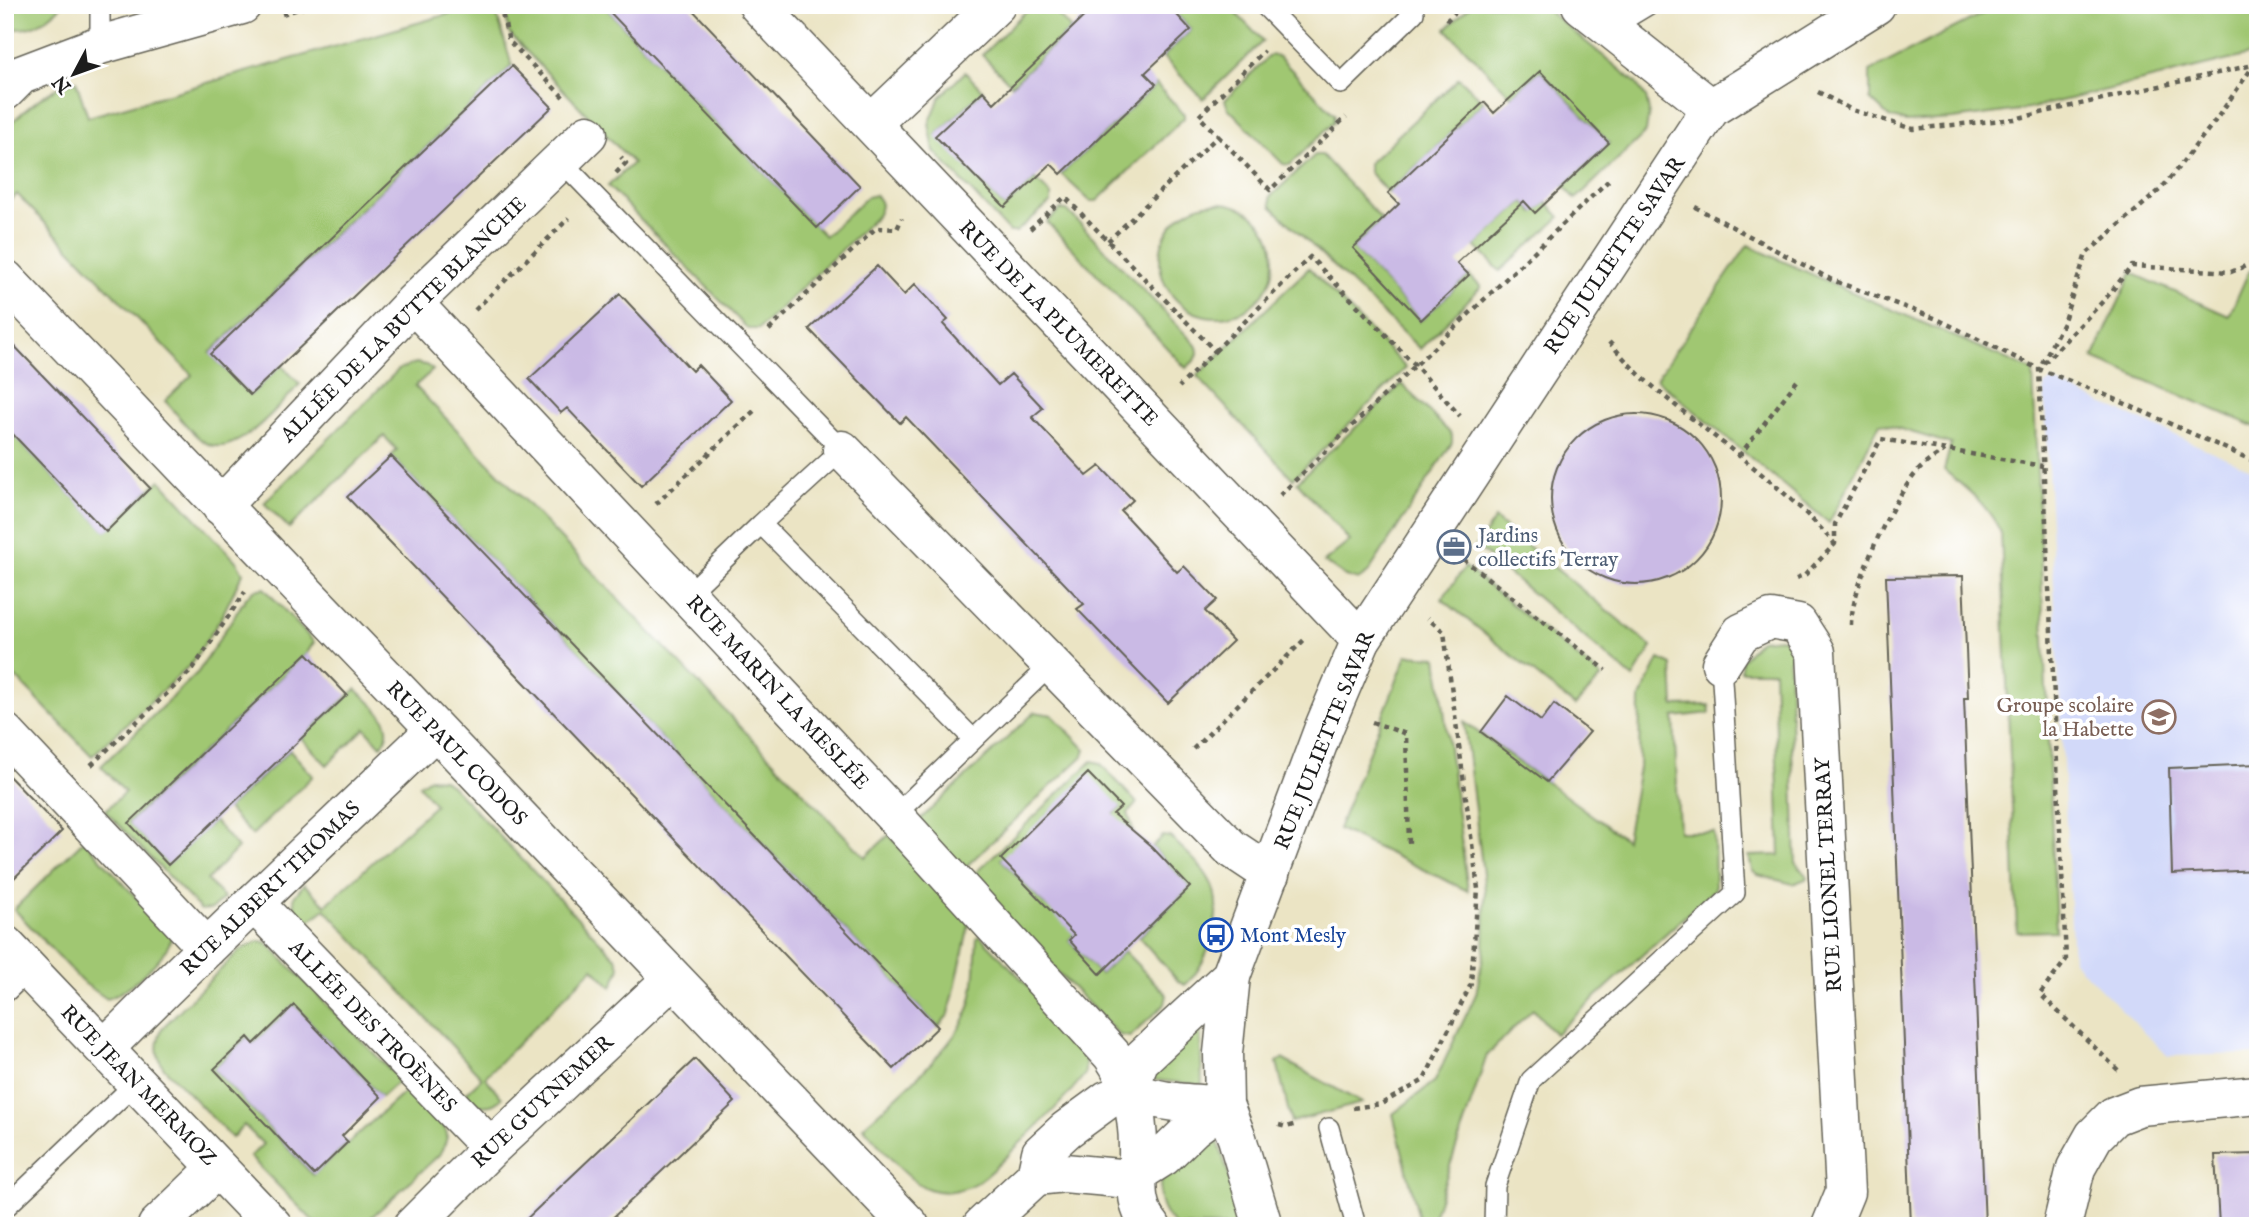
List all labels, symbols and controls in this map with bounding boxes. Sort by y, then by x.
north arrow [38,38,108,108]
text: N [48,69,78,99]
street label: RUE JULIETTE SAVAR [1539,150,1692,360]
street label: ALLÉE DE LA BUTTE BLANCHE [274,191,533,450]
street label: RUE DE LA PLUMERETTE [952,215,1164,433]
place label: Jardins collectifs Terray [1476,523,1619,574]
office icon: Jardins collectifs Terray [1435,528,1473,566]
street label: RUE MARIN LA MESLÉE [680,589,875,796]
street label: RUE JULIETTE SAVAR [1269,626,1382,854]
street label: RUE PAUL CODOS [380,676,532,832]
place label: Groupe scolaire la Habette [1996,693,2134,744]
school or university icon: Groupe scolaire la Habette [2140,698,2178,736]
street label: RUE LIONEL TERRAY [1810,755,1849,993]
street label: RUE ALBERT THOMAS [175,796,367,982]
bus stop icon: Mont Mesly [1197,916,1235,954]
place label: Mont Mesly [1240,923,1347,950]
street label: ALLÉE DES TROÈNES [282,933,462,1119]
street label: RUE JEAN MERMOZ [54,1000,222,1173]
street label: RUE GUYNEMER [466,1029,620,1175]

